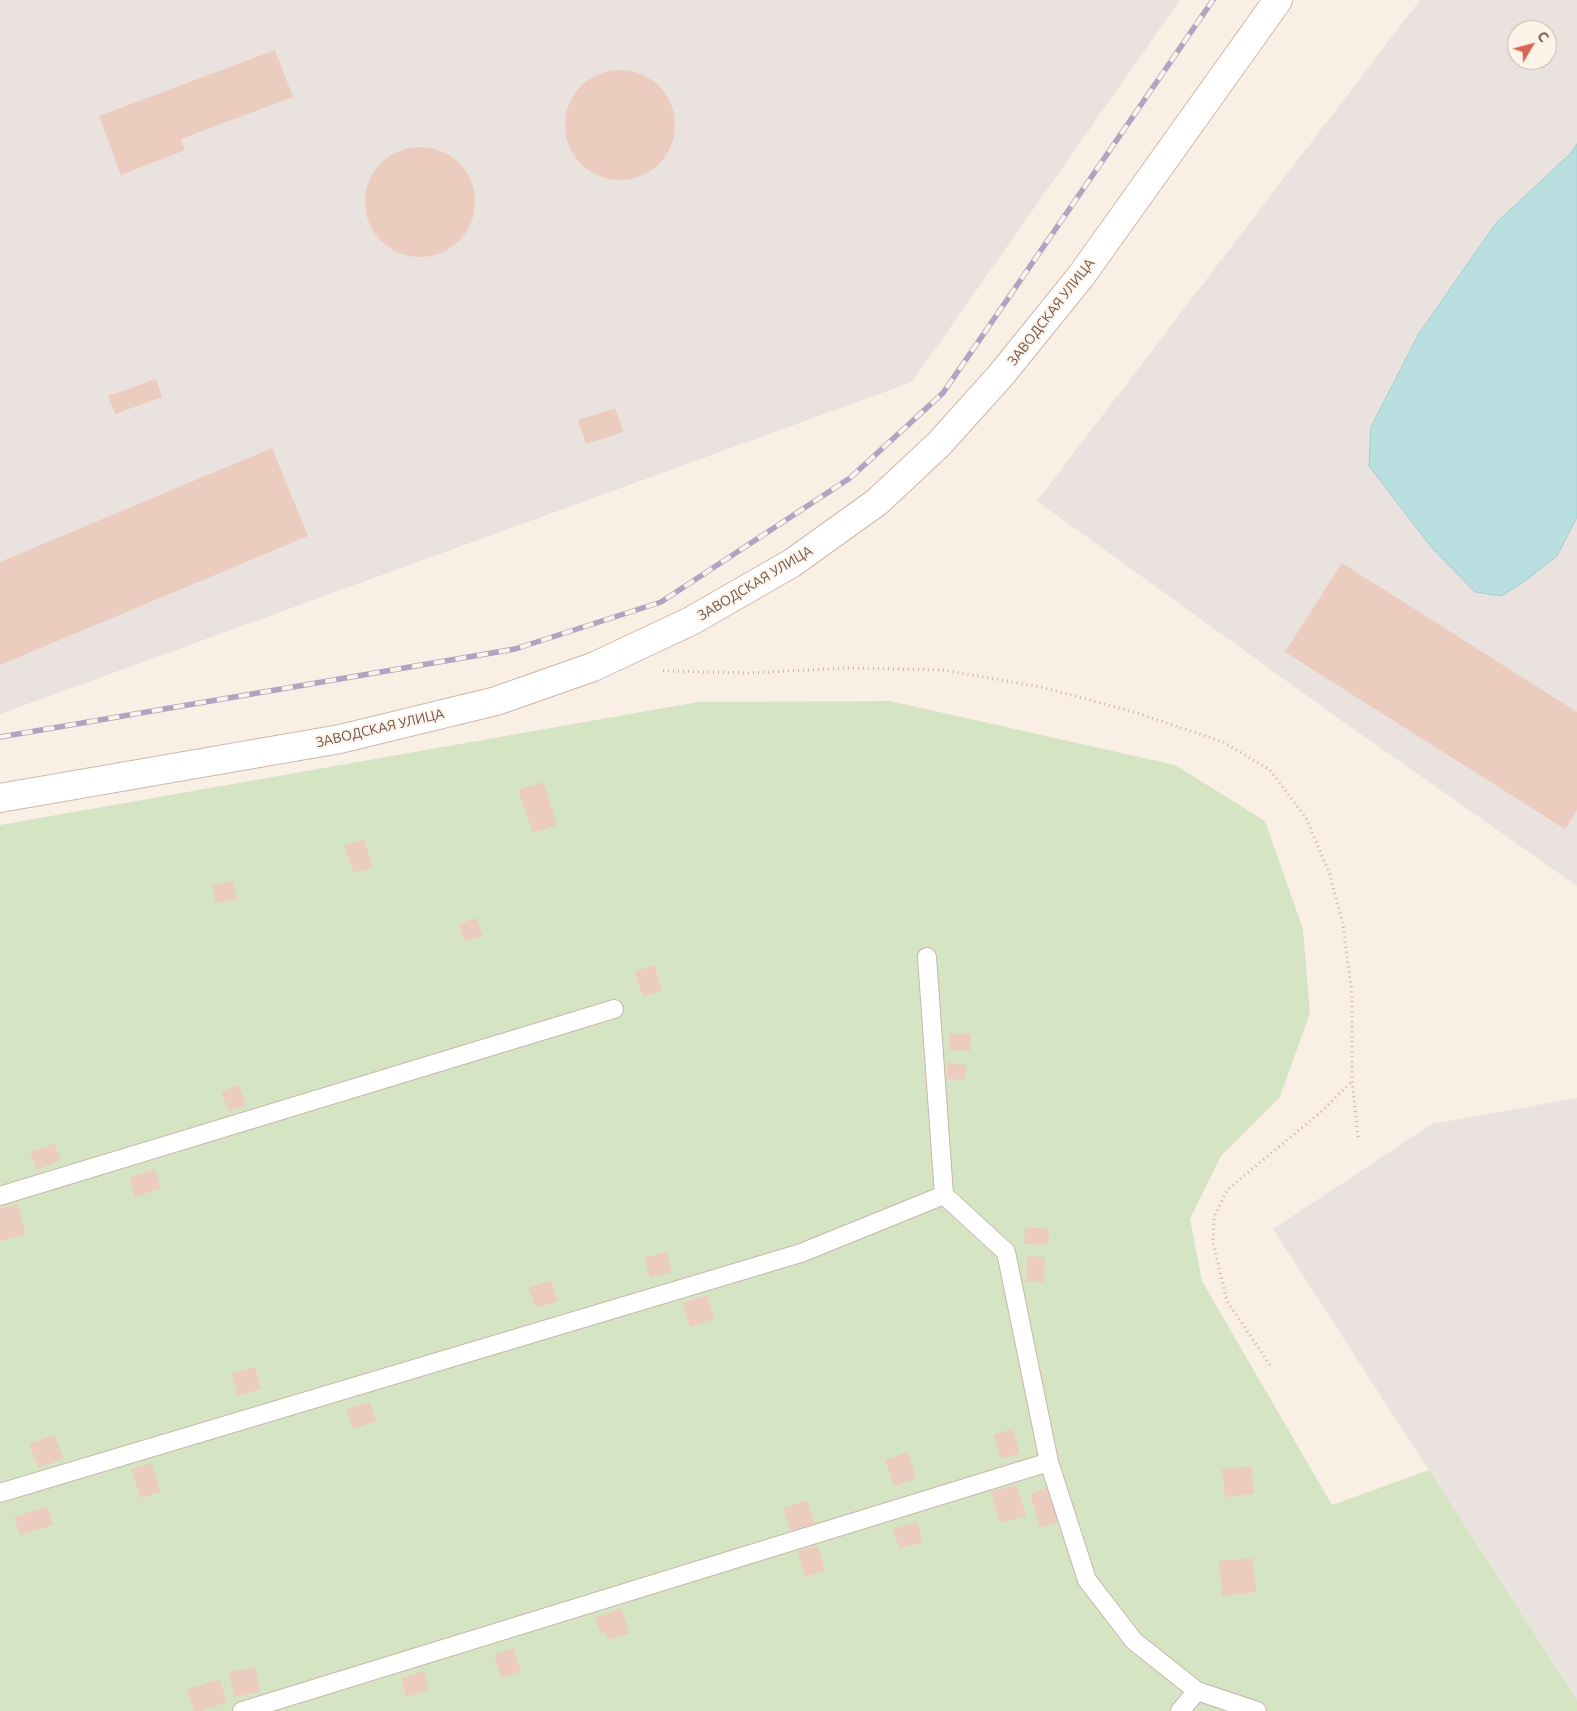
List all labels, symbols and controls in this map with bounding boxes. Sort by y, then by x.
north arrow [1507,20,1557,70]
text: С [1534,28,1552,45]
street label: ЗАВОДСКАЯ УЛИЦА [1004,255,1098,369]
street label: ЗАВОДСКАЯ УЛИЦА [694,542,816,624]
street label: ЗАВОДСКАЯ УЛИЦА [314,705,446,751]

